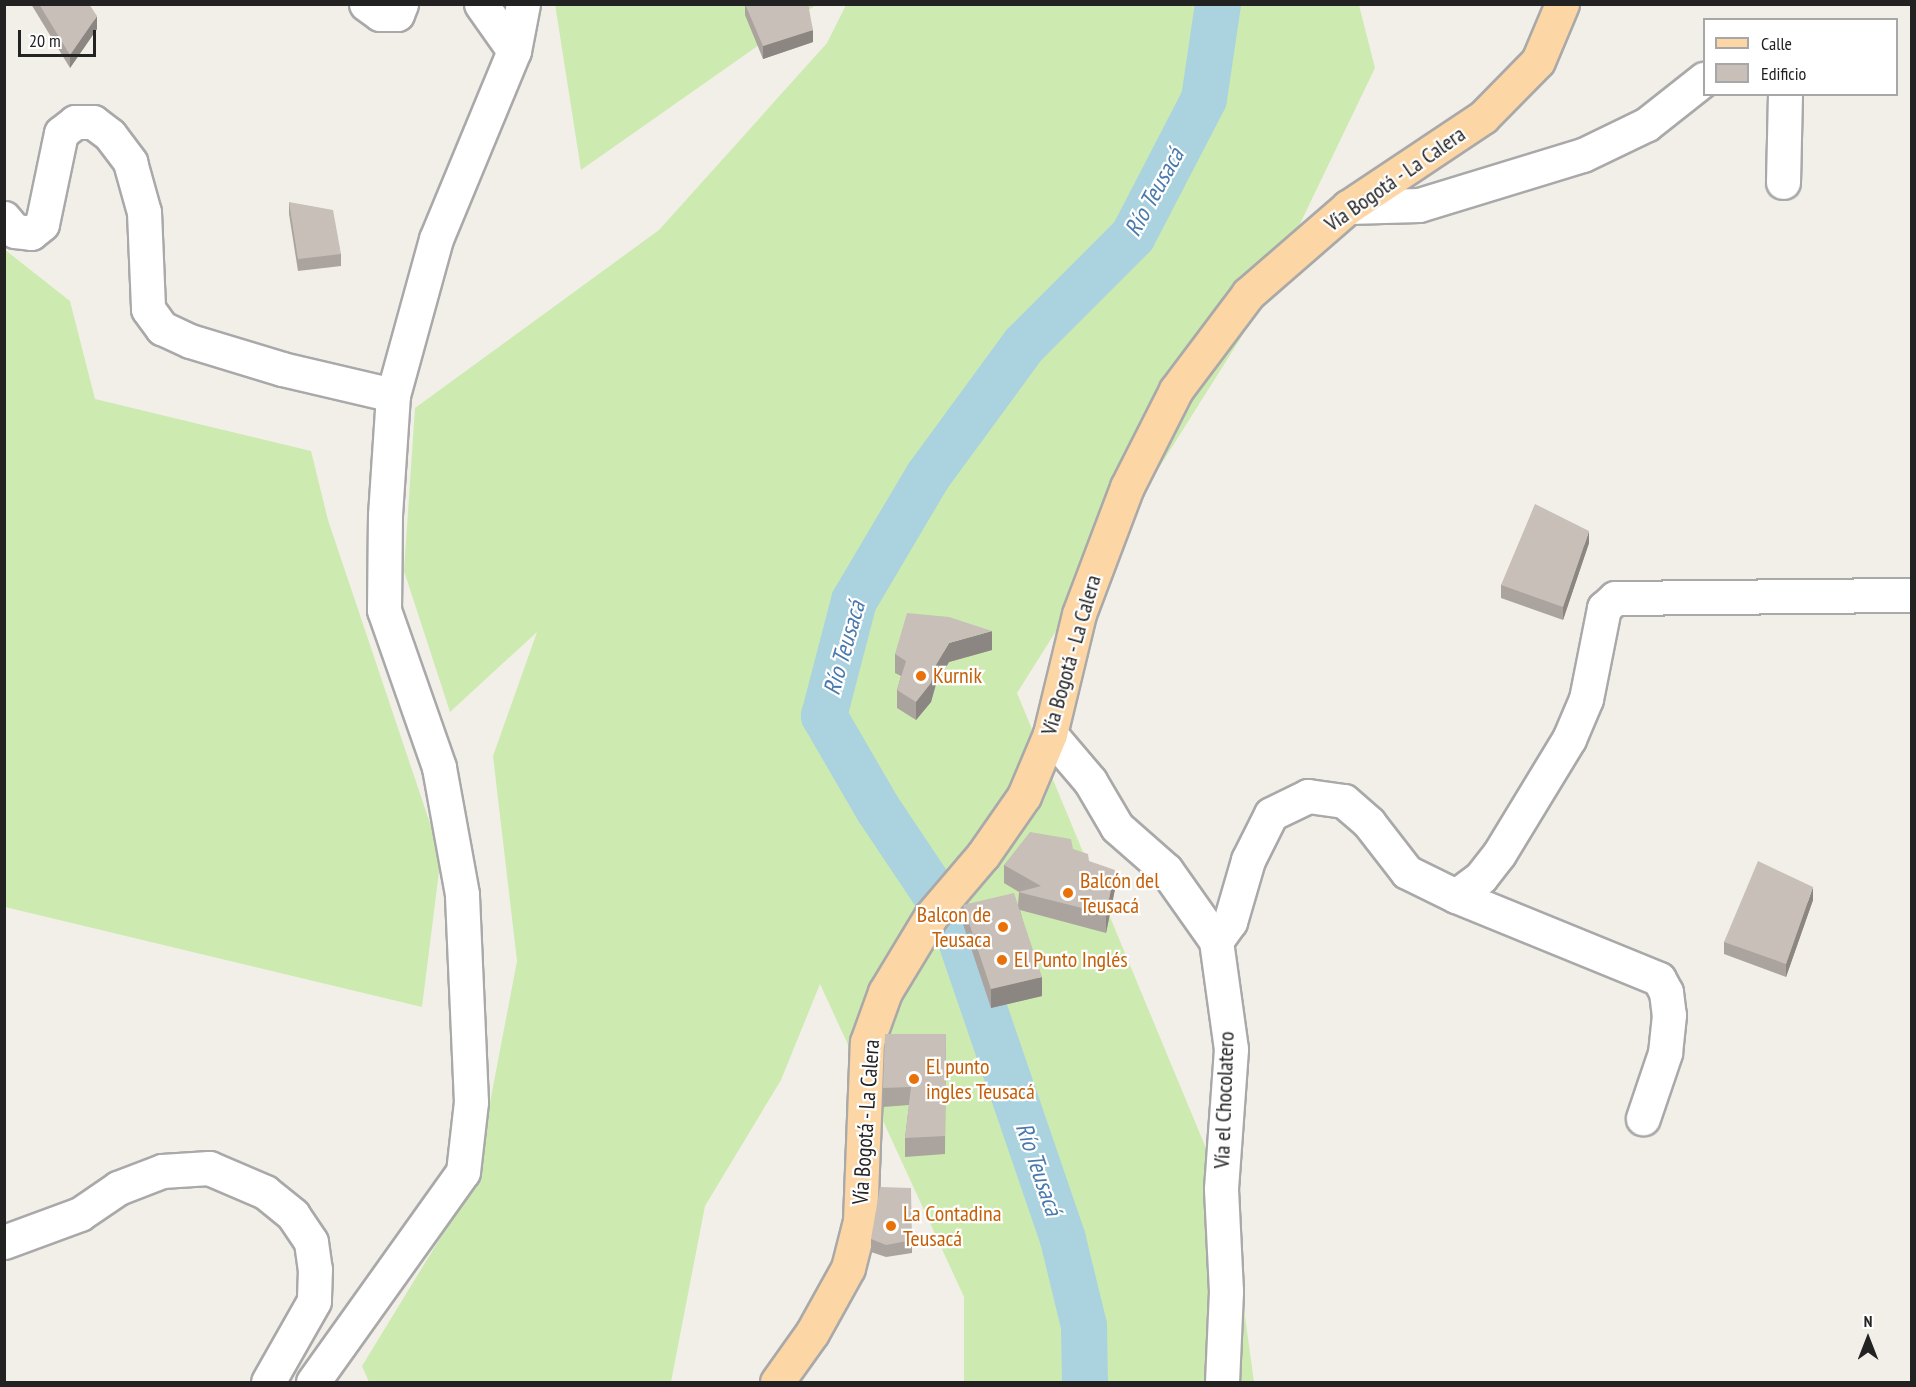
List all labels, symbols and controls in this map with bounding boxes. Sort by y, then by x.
scale bar [21,18,99,56]
legend [1703,18,1898,96]
text: 20 m [29,29,61,52]
text: Calle [1761,32,1792,55]
text: Edificio [1761,62,1806,85]
street label: Vía Bogotá - La Calera [1319,120,1471,238]
water label: Río Teusacá [1118,143,1190,241]
street label: Vía Bogotá - La Calera [1035,571,1107,739]
water label: Río Teusacá [817,598,871,698]
place label: Kurnik [933,663,982,689]
marker: Kurnik [914,669,928,683]
place label: Balcón del Teusacá [1080,867,1159,918]
marker: Balcón del Teusacá [1061,886,1075,900]
place label: Balcon de Teusaca [917,901,991,952]
marker: Balcon de Teusaca [996,920,1010,934]
place label: El Punto Inglés [1014,947,1128,973]
marker: El Punto Inglés [995,953,1009,967]
street label: Vía el Chocolatero [1208,1031,1240,1169]
street label: Vía Bogotá - La Calera [847,1038,885,1206]
place label: El punto ingles Teusacá [926,1053,1035,1104]
marker: El punto ingles Teusacá [907,1072,921,1086]
water label: Río Teusacá [1010,1119,1068,1219]
place label: La Contadina Teusacá [903,1200,1002,1252]
marker: La Contadina Teusacá [884,1219,898,1233]
north arrow [1838,1309,1898,1369]
text: N [1864,1311,1872,1331]

